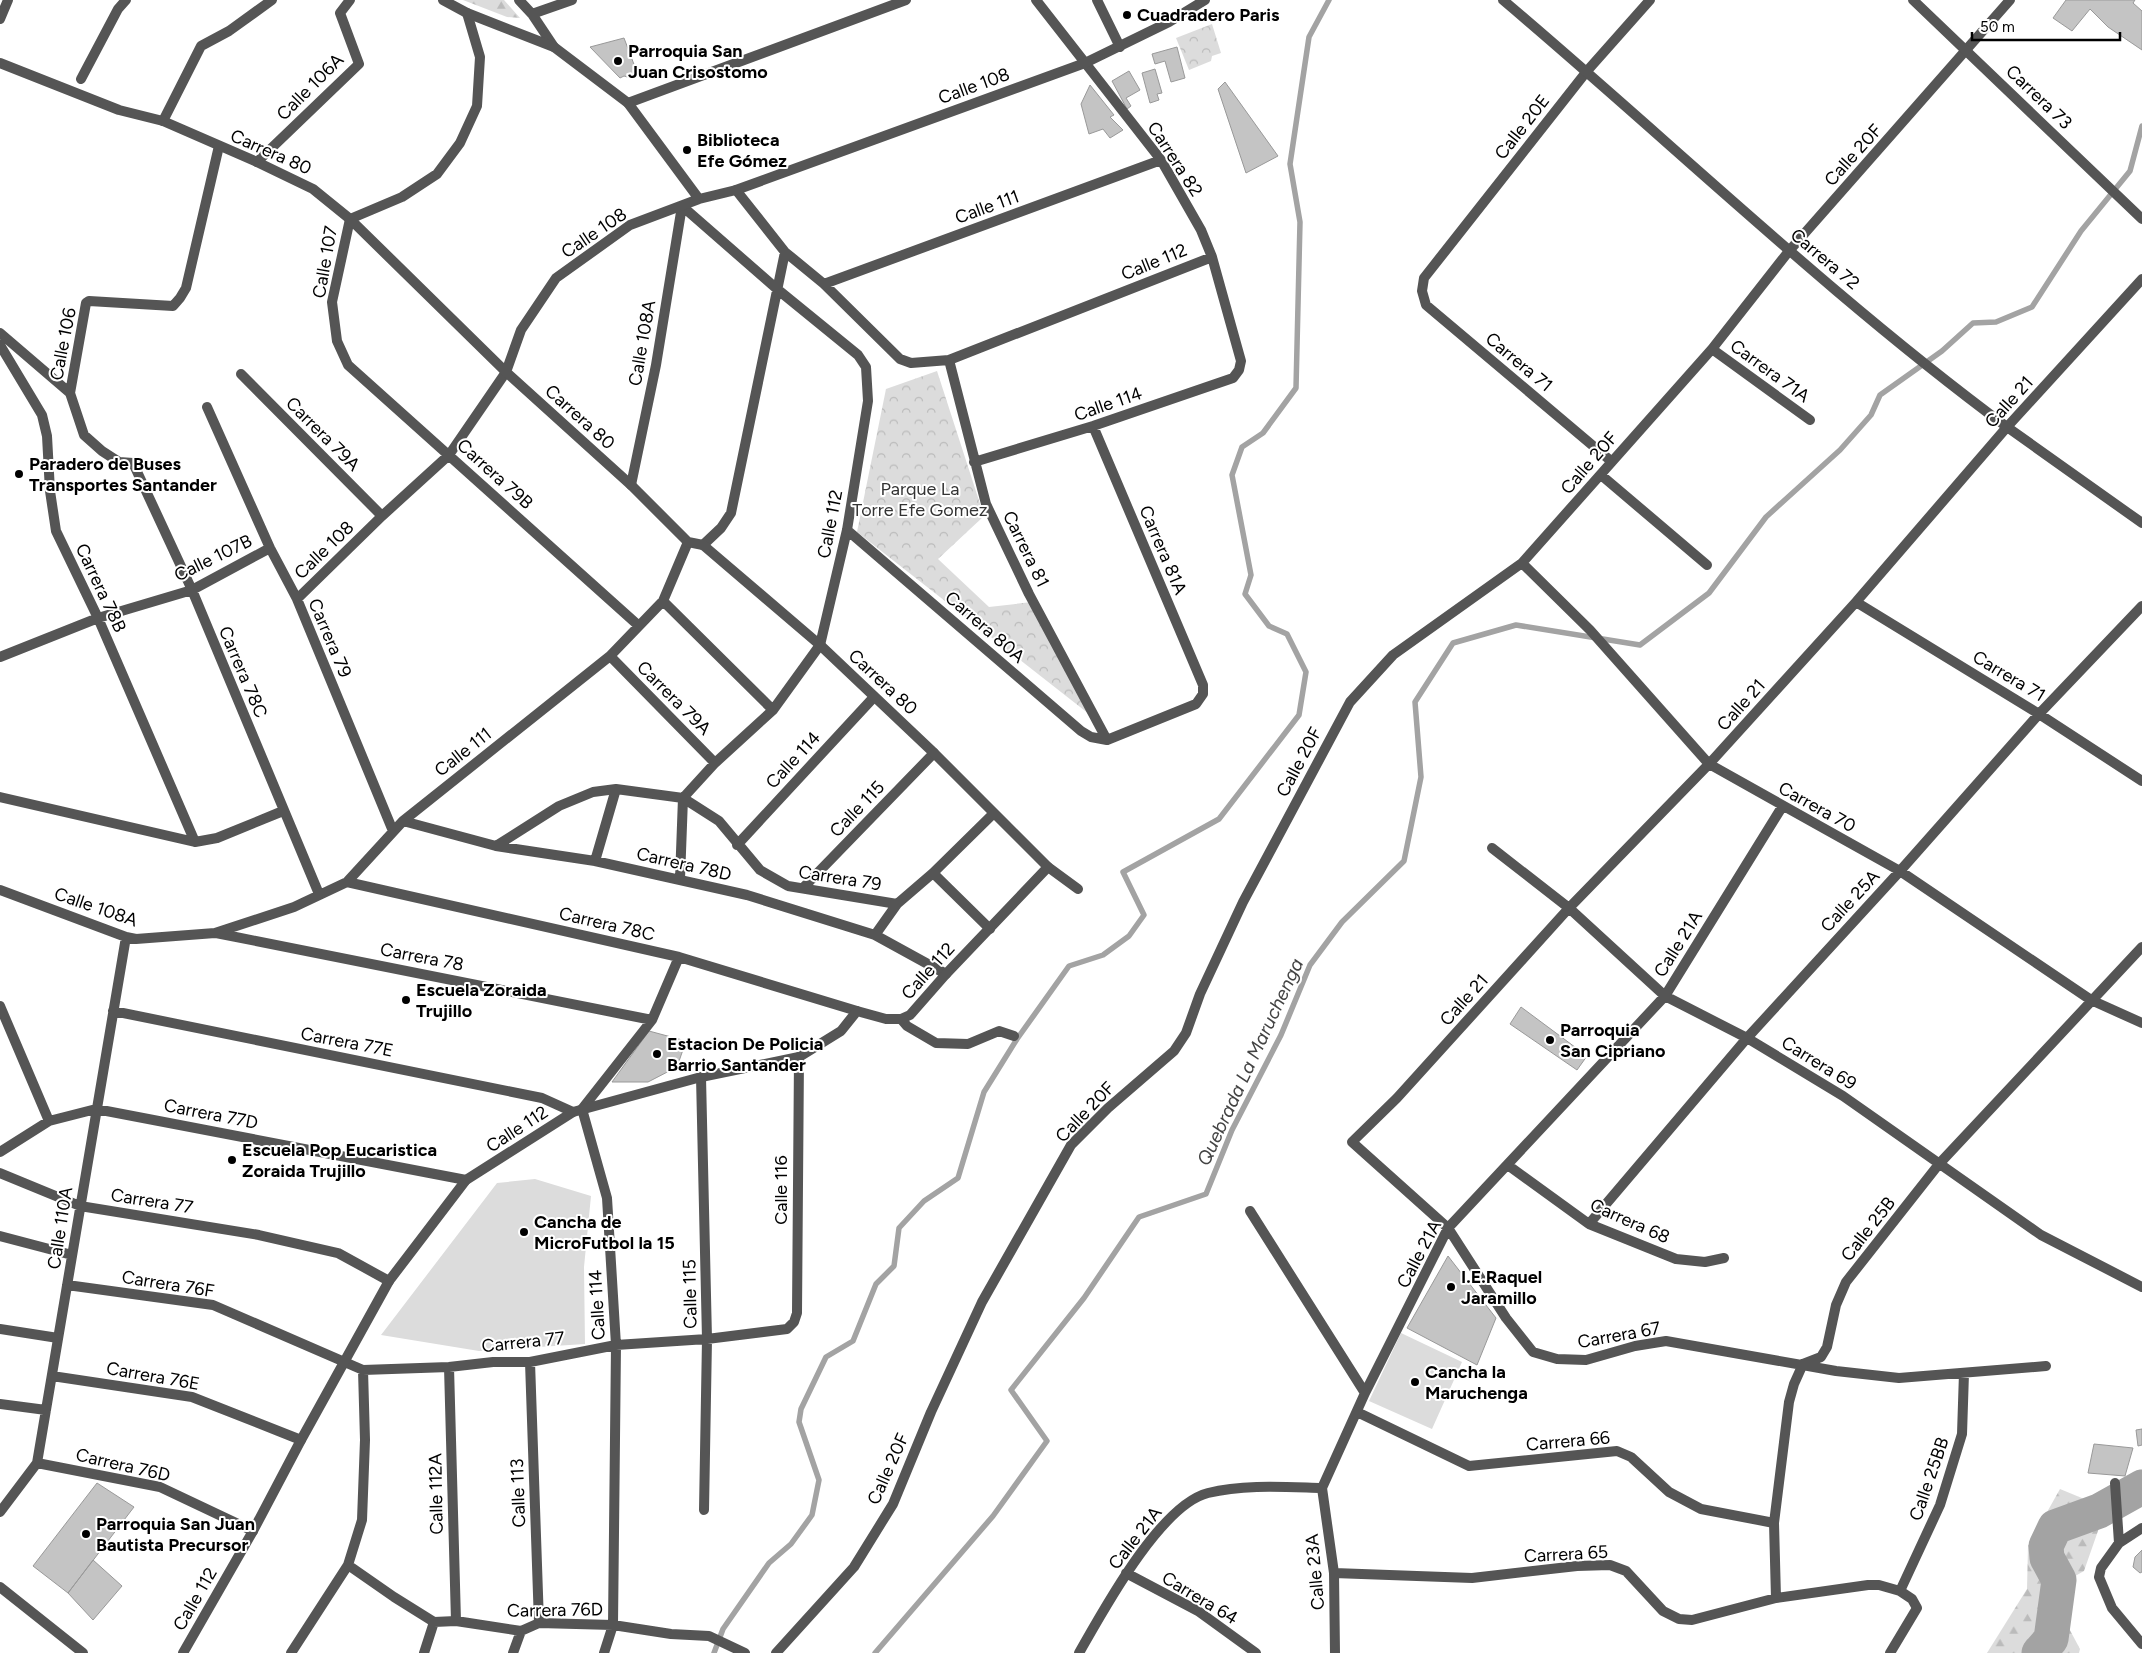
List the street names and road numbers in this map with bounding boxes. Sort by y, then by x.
street label: Calle 106A [272,49,348,125]
street label: Carrera 73 [2001,60,2077,134]
street label: Calle 108 [935,63,1013,109]
street label: Calle 20E [1490,90,1554,164]
street label: Carrera 82 [1143,117,1207,201]
street label: Calle 20F [1819,119,1887,191]
street label: Carrera 80 [227,124,315,180]
street label: Calle 111 [952,185,1022,229]
street label: Calle 108 [557,203,631,263]
street label: Calle 107 [308,224,342,300]
street label: Carrera 72 [1786,224,1864,294]
street label: Calle 112 [1118,239,1190,285]
street label: Calle 108A [624,298,660,388]
street label: Calle 106 [45,306,81,382]
street label: Carrera 71 [1481,328,1557,396]
street label: Carrera 71A [1726,335,1814,407]
street label: Calle 21 [1980,372,2038,432]
street label: Carrera 80 [541,380,619,454]
street label: Calle 114 [1071,382,1145,426]
street label: Carrera 79A [281,392,365,476]
street label: Calle 20F [1556,427,1622,499]
street label: Carrera 79B [452,434,538,514]
street label: Calle 112 [813,488,847,560]
street label: Carrera 81A [1134,502,1192,598]
street label: Carrera 81 [998,507,1054,591]
street label: Calle 108 [290,516,358,584]
street label: Calle 107B [170,530,256,586]
street label: Carrera 78B [71,540,131,636]
street label: Carrera 80A [941,586,1029,668]
street label: Carrera 79 [304,595,356,681]
street label: Carrera 78C [214,623,272,721]
street label: Carrera 80 [844,644,922,720]
street label: Carrera 71 [1969,646,2049,706]
street label: Carrera 79A [632,656,716,740]
street label: Calle 21 [1712,675,1770,735]
street label: Calle 111 [430,723,496,781]
street label: Calle 20F [1272,723,1327,801]
street label: Calle 114 [761,727,825,793]
street label: Calle 115 [825,776,889,842]
street label: Carrera 70 [1774,777,1860,837]
street label: Carrera 78D [634,842,734,886]
street label: Carrera 79 [797,861,883,895]
street label: Calle 25A [1816,865,1884,937]
street label: Calle 108A [51,883,141,931]
street label: Carrera 78C [557,902,657,946]
street label: Calle 21A [1649,907,1707,981]
street label: Carrera 78 [378,938,466,976]
street label: Calle 112 [897,938,959,1004]
street label: Calle 21 [1435,970,1493,1030]
street label: Carrera 77E [299,1022,395,1062]
street label: Carrera 69 [1777,1031,1861,1095]
street label: Calle 20F [1051,1077,1119,1147]
street label: Carrera 77D [162,1094,260,1134]
street label: Calle 112 [482,1101,552,1157]
street label: Calle 116 [770,1155,792,1225]
street label: Carrera 77 [109,1184,195,1218]
street label: Calle 110A [43,1185,77,1271]
street label: Calle 25B [1836,1192,1900,1266]
street label: Carrera 68 [1587,1194,1673,1248]
street label: Calle 21A [1392,1216,1446,1292]
street label: Calle 115 [678,1259,702,1329]
street label: Carrera 76F [120,1266,216,1302]
street label: Calle 114 [584,1269,610,1341]
street label: Carrera 67 [1576,1317,1662,1353]
street label: Carrera 77 [480,1327,566,1357]
street label: Carrera 76E [105,1357,201,1395]
street label: Carrera 66 [1525,1426,1611,1456]
street label: Calle 20F [863,1430,914,1508]
street label: Calle 25BB [1904,1434,1954,1524]
street label: Carrera 76D [74,1443,172,1487]
street label: Calle 112A [424,1453,448,1535]
street label: Calle 113 [506,1458,530,1528]
street label: Calle 21A [1104,1502,1166,1574]
street label: Calle 23A [1301,1533,1329,1611]
street label: Carrera 65 [1523,1541,1609,1567]
street label: Calle 112 [168,1563,222,1635]
street label: Carrera 64 [1158,1567,1242,1629]
street label: Carrera 76D [507,1598,603,1622]

